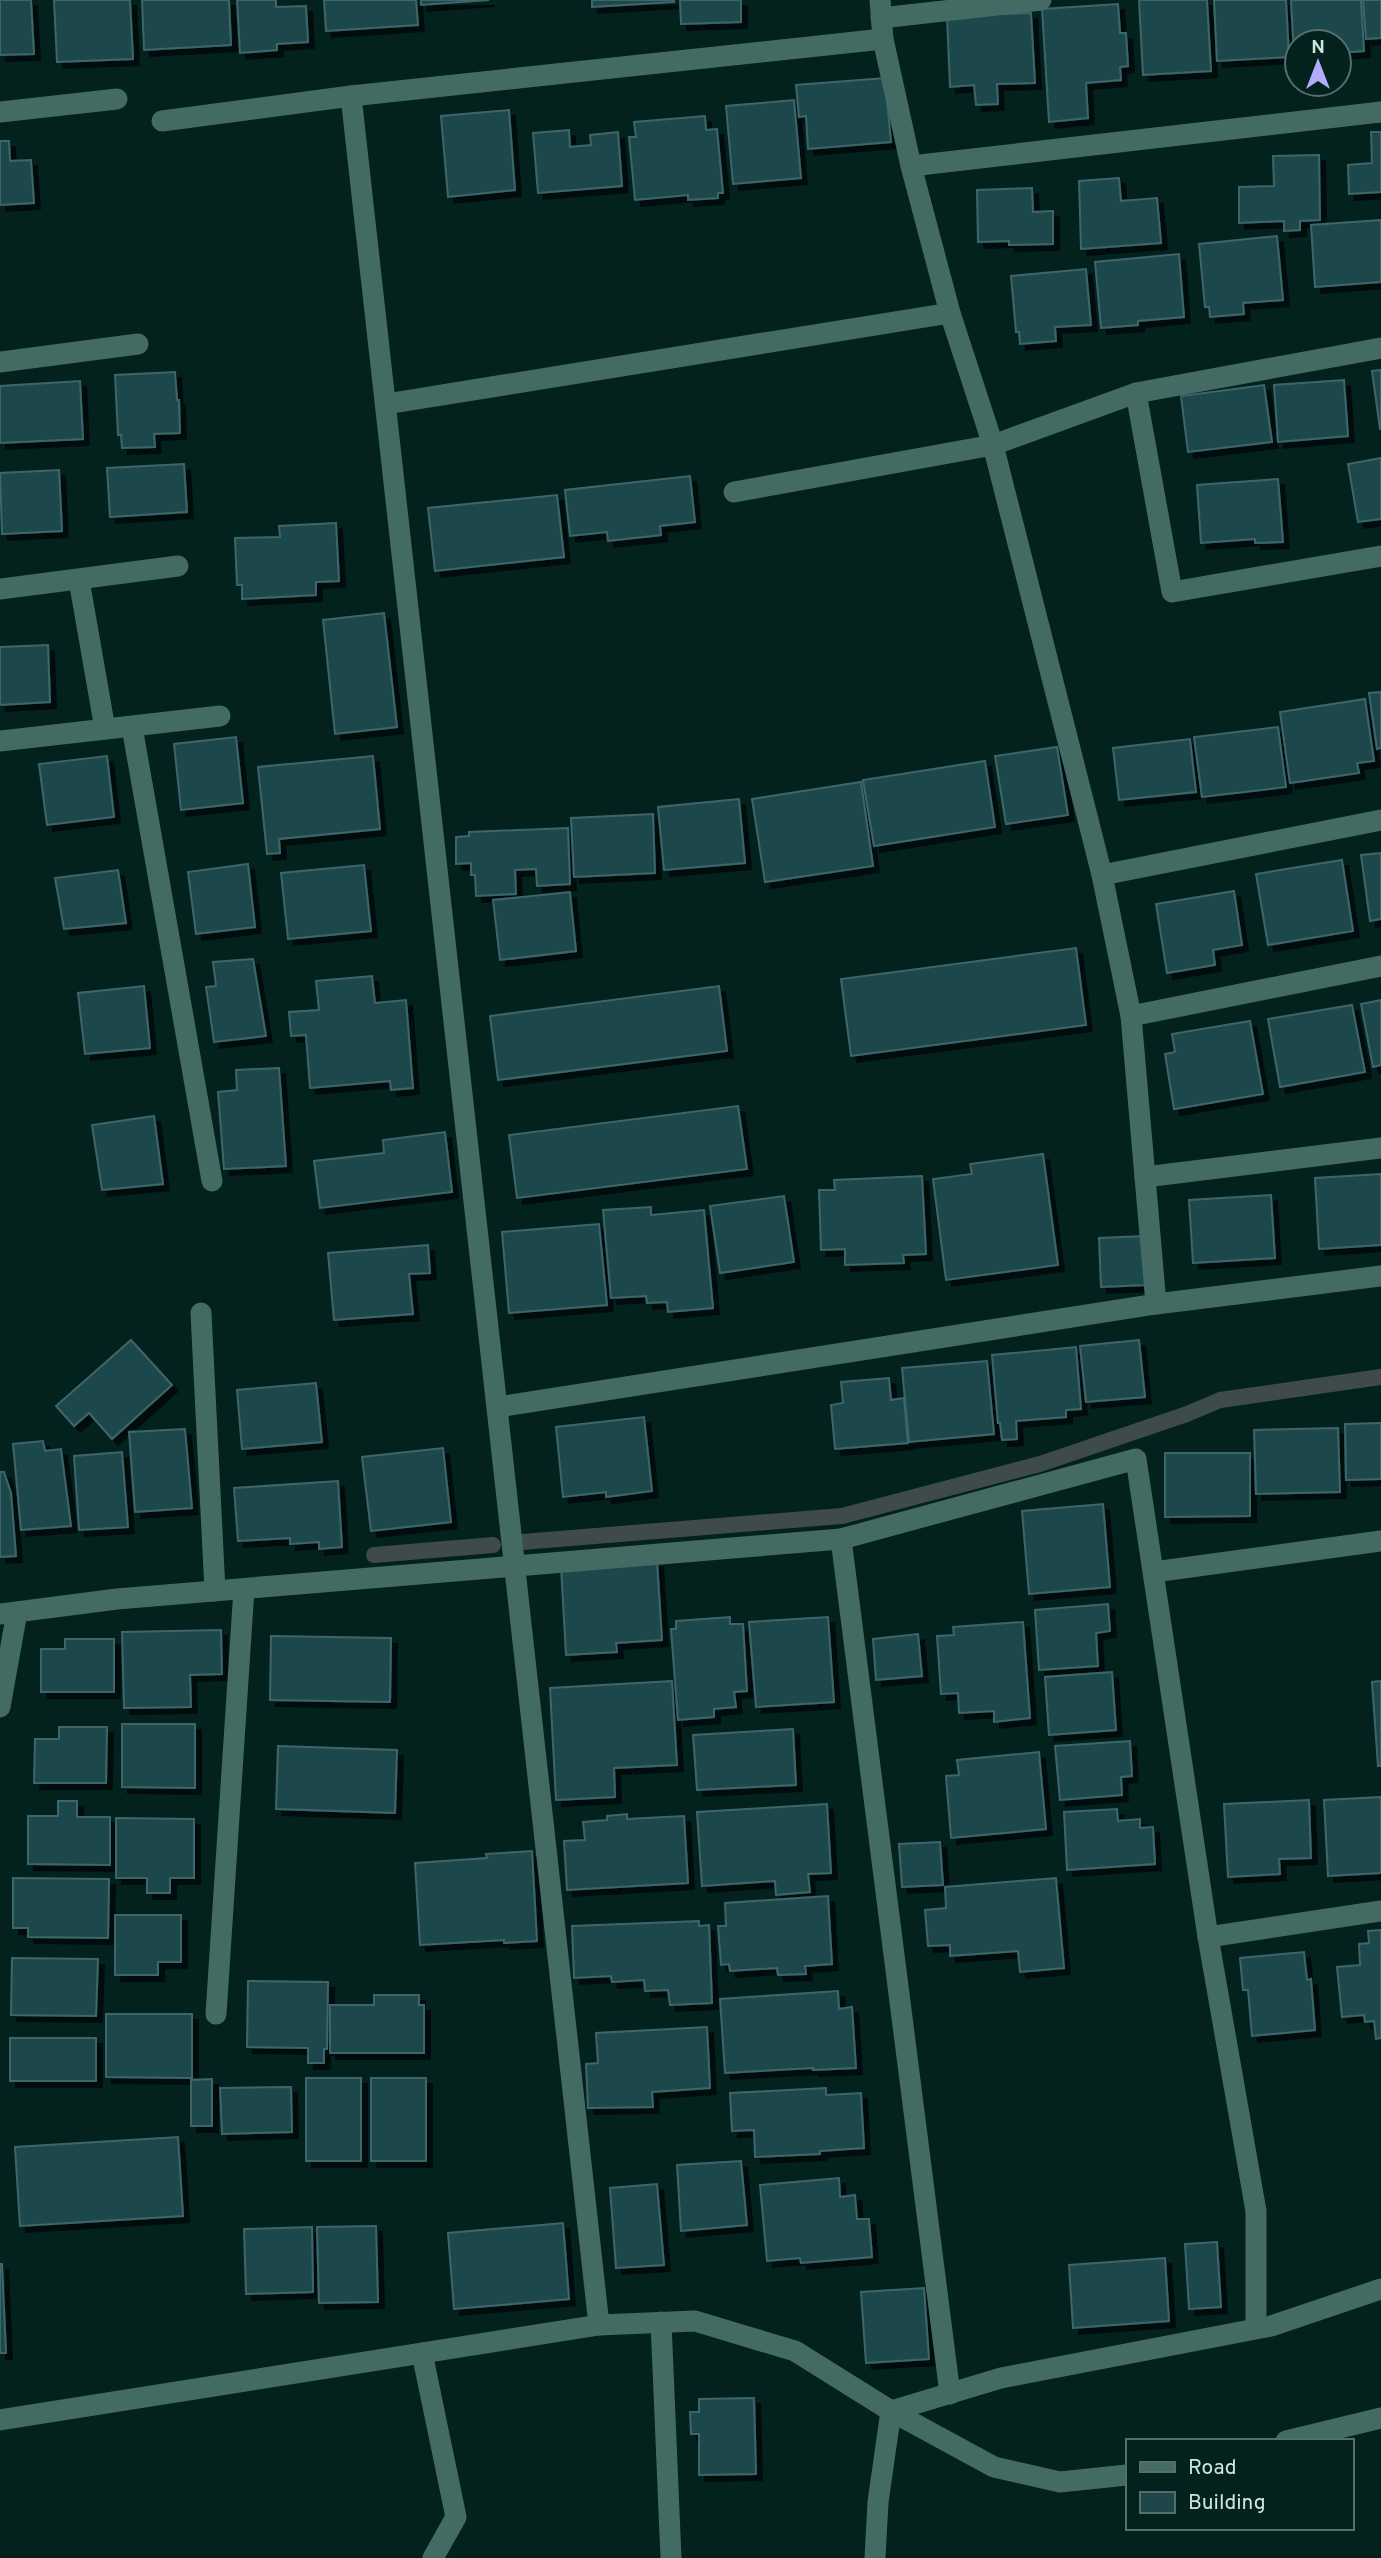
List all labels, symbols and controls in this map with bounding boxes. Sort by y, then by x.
north arrow [1283,28,1353,98]
text: N [1311,36,1325,60]
legend [1126,2439,1353,2530]
text: Road [1188,2455,1237,2482]
text: Building [1188,2490,1266,2517]

